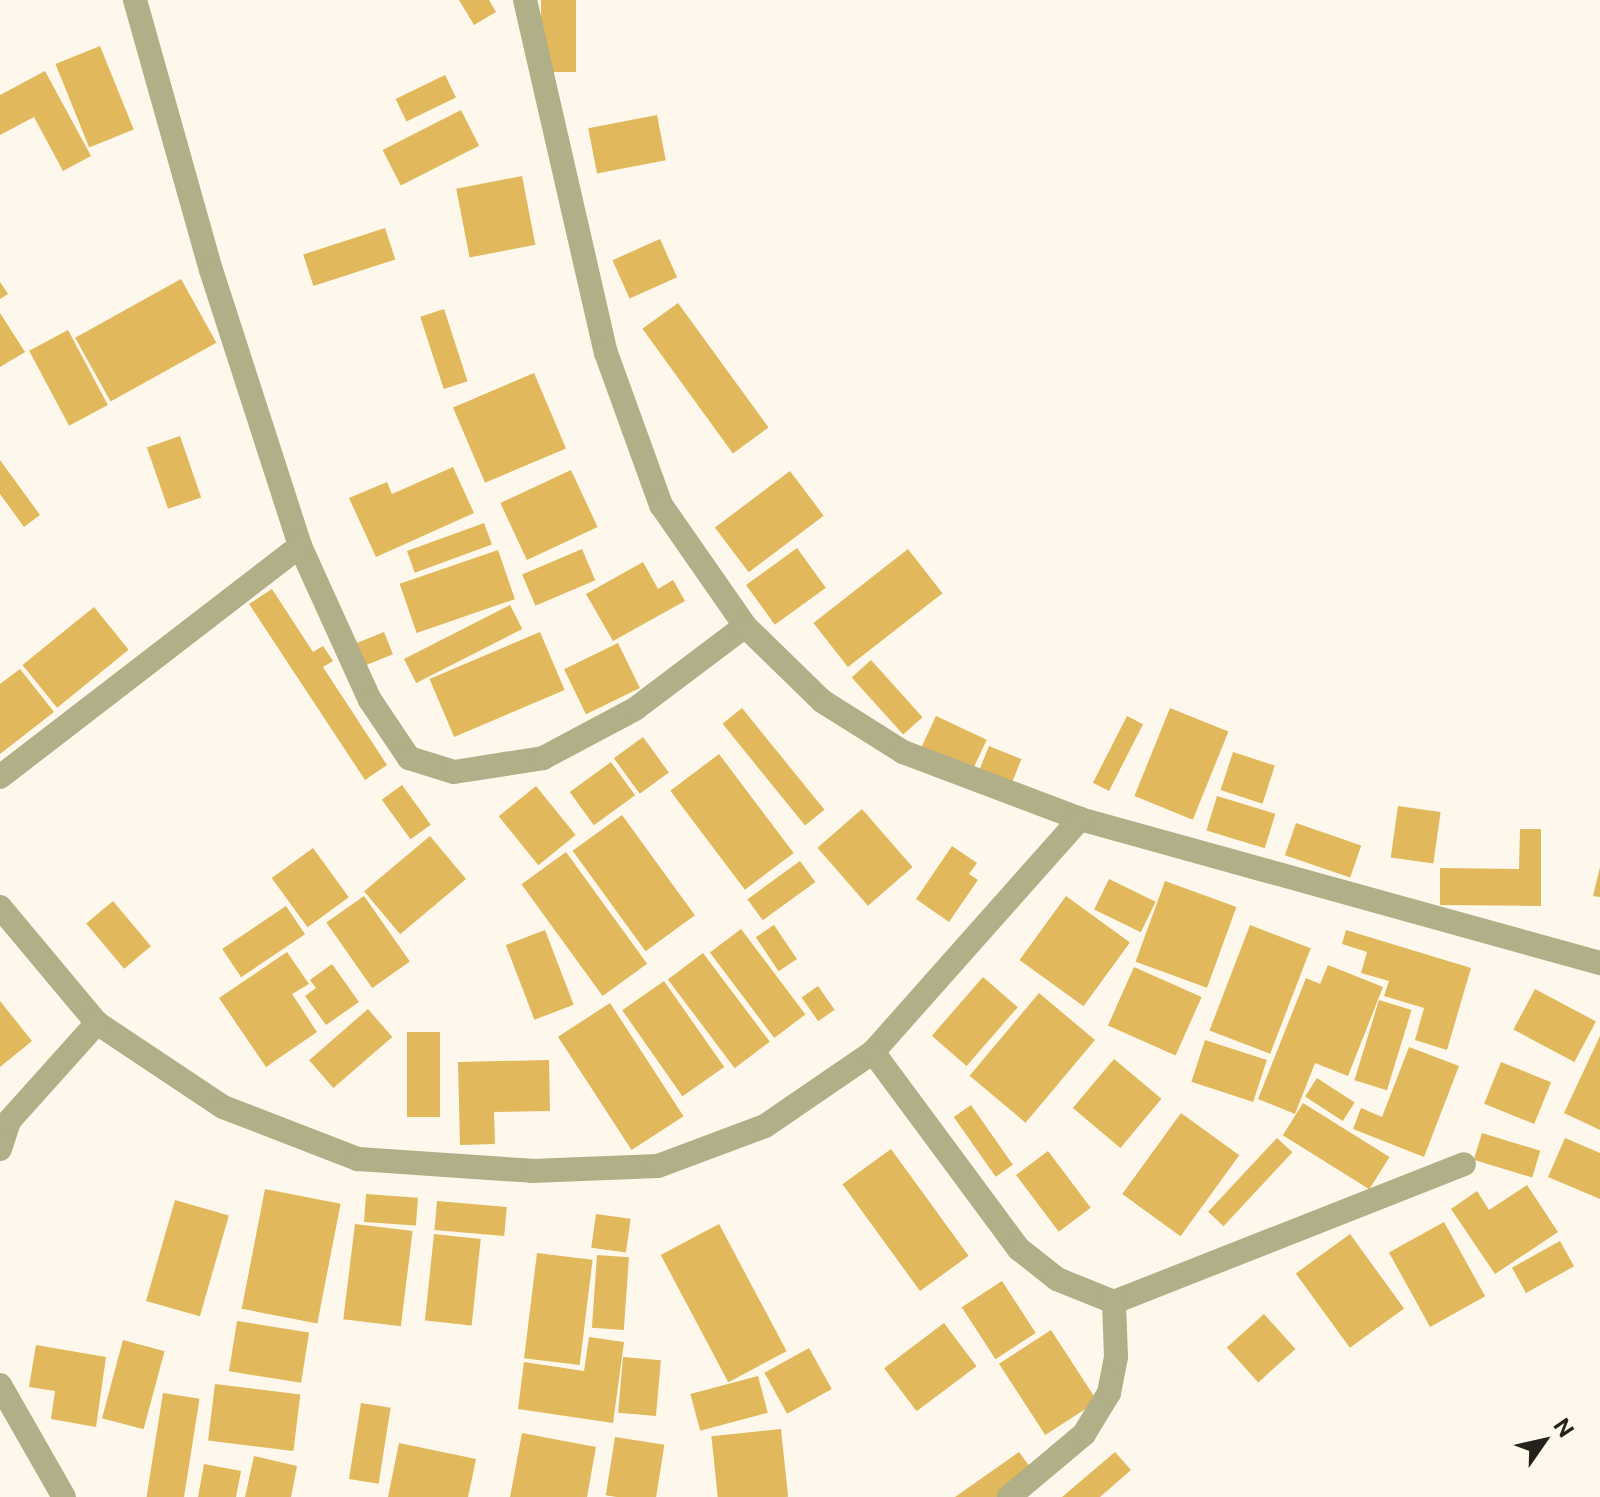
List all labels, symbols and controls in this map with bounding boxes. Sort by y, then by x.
north arrow [1504,1401,1584,1481]
text: N [1548,1413,1579,1442]

